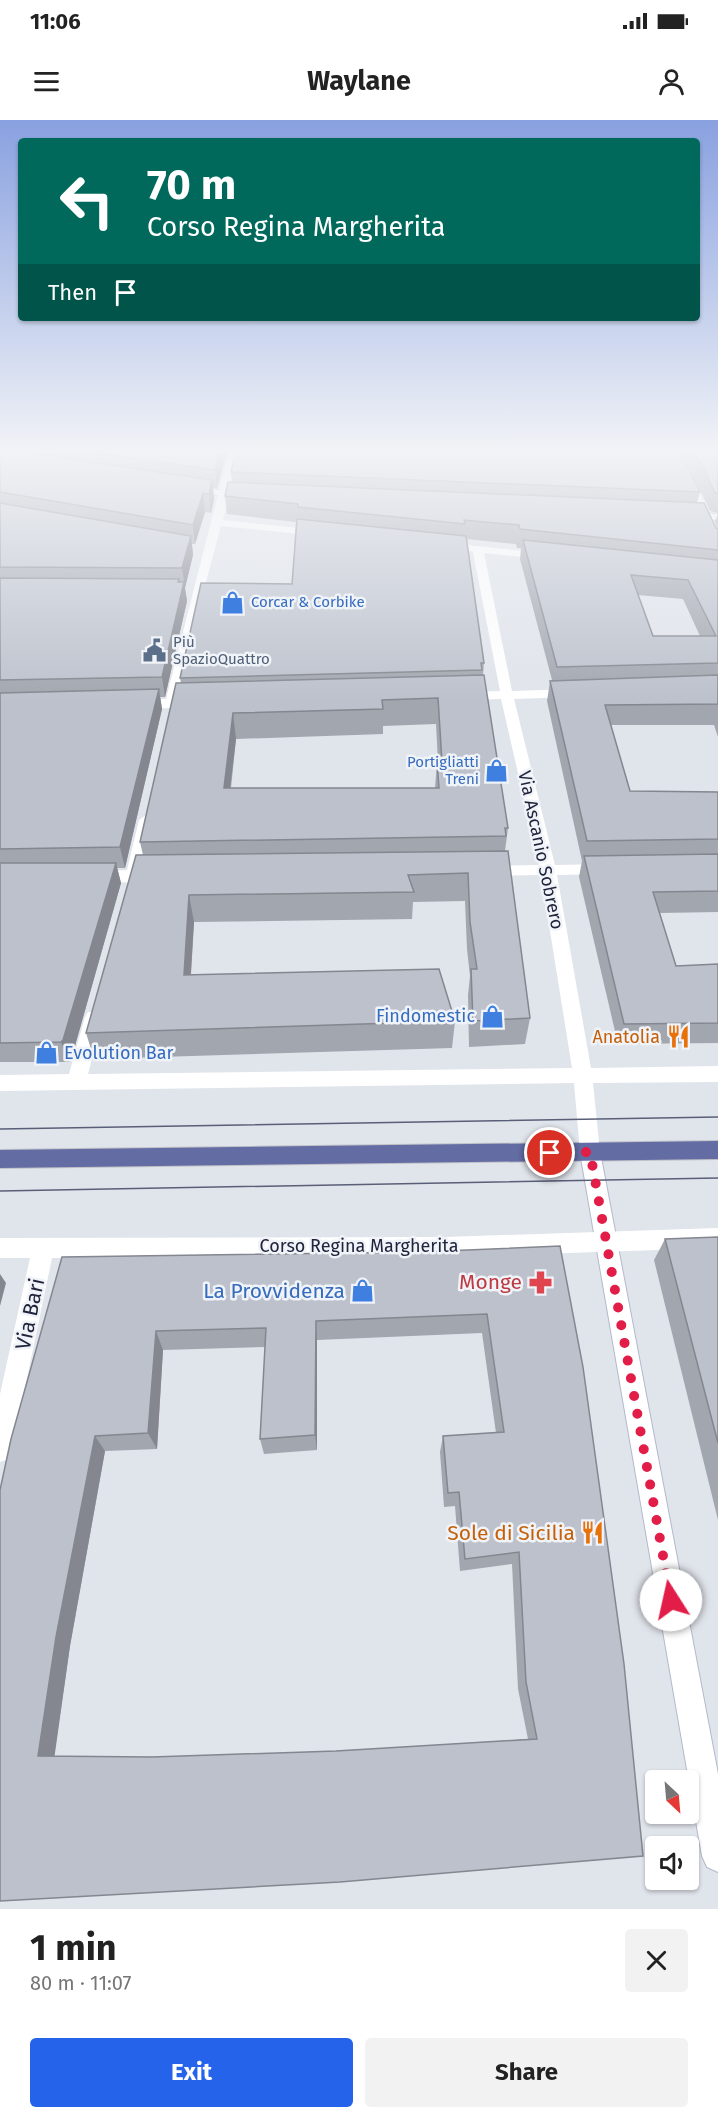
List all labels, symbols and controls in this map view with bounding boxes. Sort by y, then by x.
text: 11:06 [30,8,81,35]
icon: menu [30,65,63,98]
text: Waylane [307,65,411,97]
icon: person [655,65,688,98]
text: 70 m [147,160,236,210]
icon: left [48,162,126,240]
text: Corso Regina Margherita [147,211,445,243]
icon: arrive [109,276,142,309]
text: Then [48,279,97,306]
shop icon: Corcar & Corbike [220,589,246,615]
place label: Corcar & Corbike [251,593,365,611]
place label: Più SpazioQuattro [173,633,270,668]
public building icon: Più SpazioQuattro [142,638,168,664]
place label: Portigliatti Treni [407,753,479,788]
shop icon: Portigliatti Treni [484,758,510,784]
street label: Via Ascanio Sobrero [513,769,569,931]
shop icon: Findomestic [480,1003,506,1029]
place label: Findomestic [376,1005,475,1027]
restaurant icon: Anatolia [665,1024,691,1050]
place label: Anatolia [592,1026,660,1048]
shop icon: Evolution Bar [33,1040,59,1066]
place label: Evolution Bar [64,1042,173,1064]
pin [524,1127,575,1178]
icon: arrive [533,1136,566,1169]
street label: Corso Regina Margherita [260,1235,458,1257]
place label: Monge [459,1269,522,1295]
pharmacy icon: Monge [527,1269,553,1295]
street label: Via Bari [10,1276,50,1352]
place label: La Provvidenza [203,1278,345,1304]
shop icon: La Provvidenza [350,1278,376,1304]
place label: Sole di Sicilia [447,1520,575,1546]
restaurant icon: Sole di Sicilia [580,1520,606,1546]
position arrow [639,1568,703,1632]
north arrow [645,1770,699,1824]
map controls [645,1770,699,1890]
button: sound [645,1836,699,1890]
text: 1 min [30,1926,117,1970]
button: close [625,1929,688,1992]
text: 80 m · 11:07 [30,1971,132,1995]
button: Exit [30,2038,353,2107]
button: Share [365,2038,688,2107]

